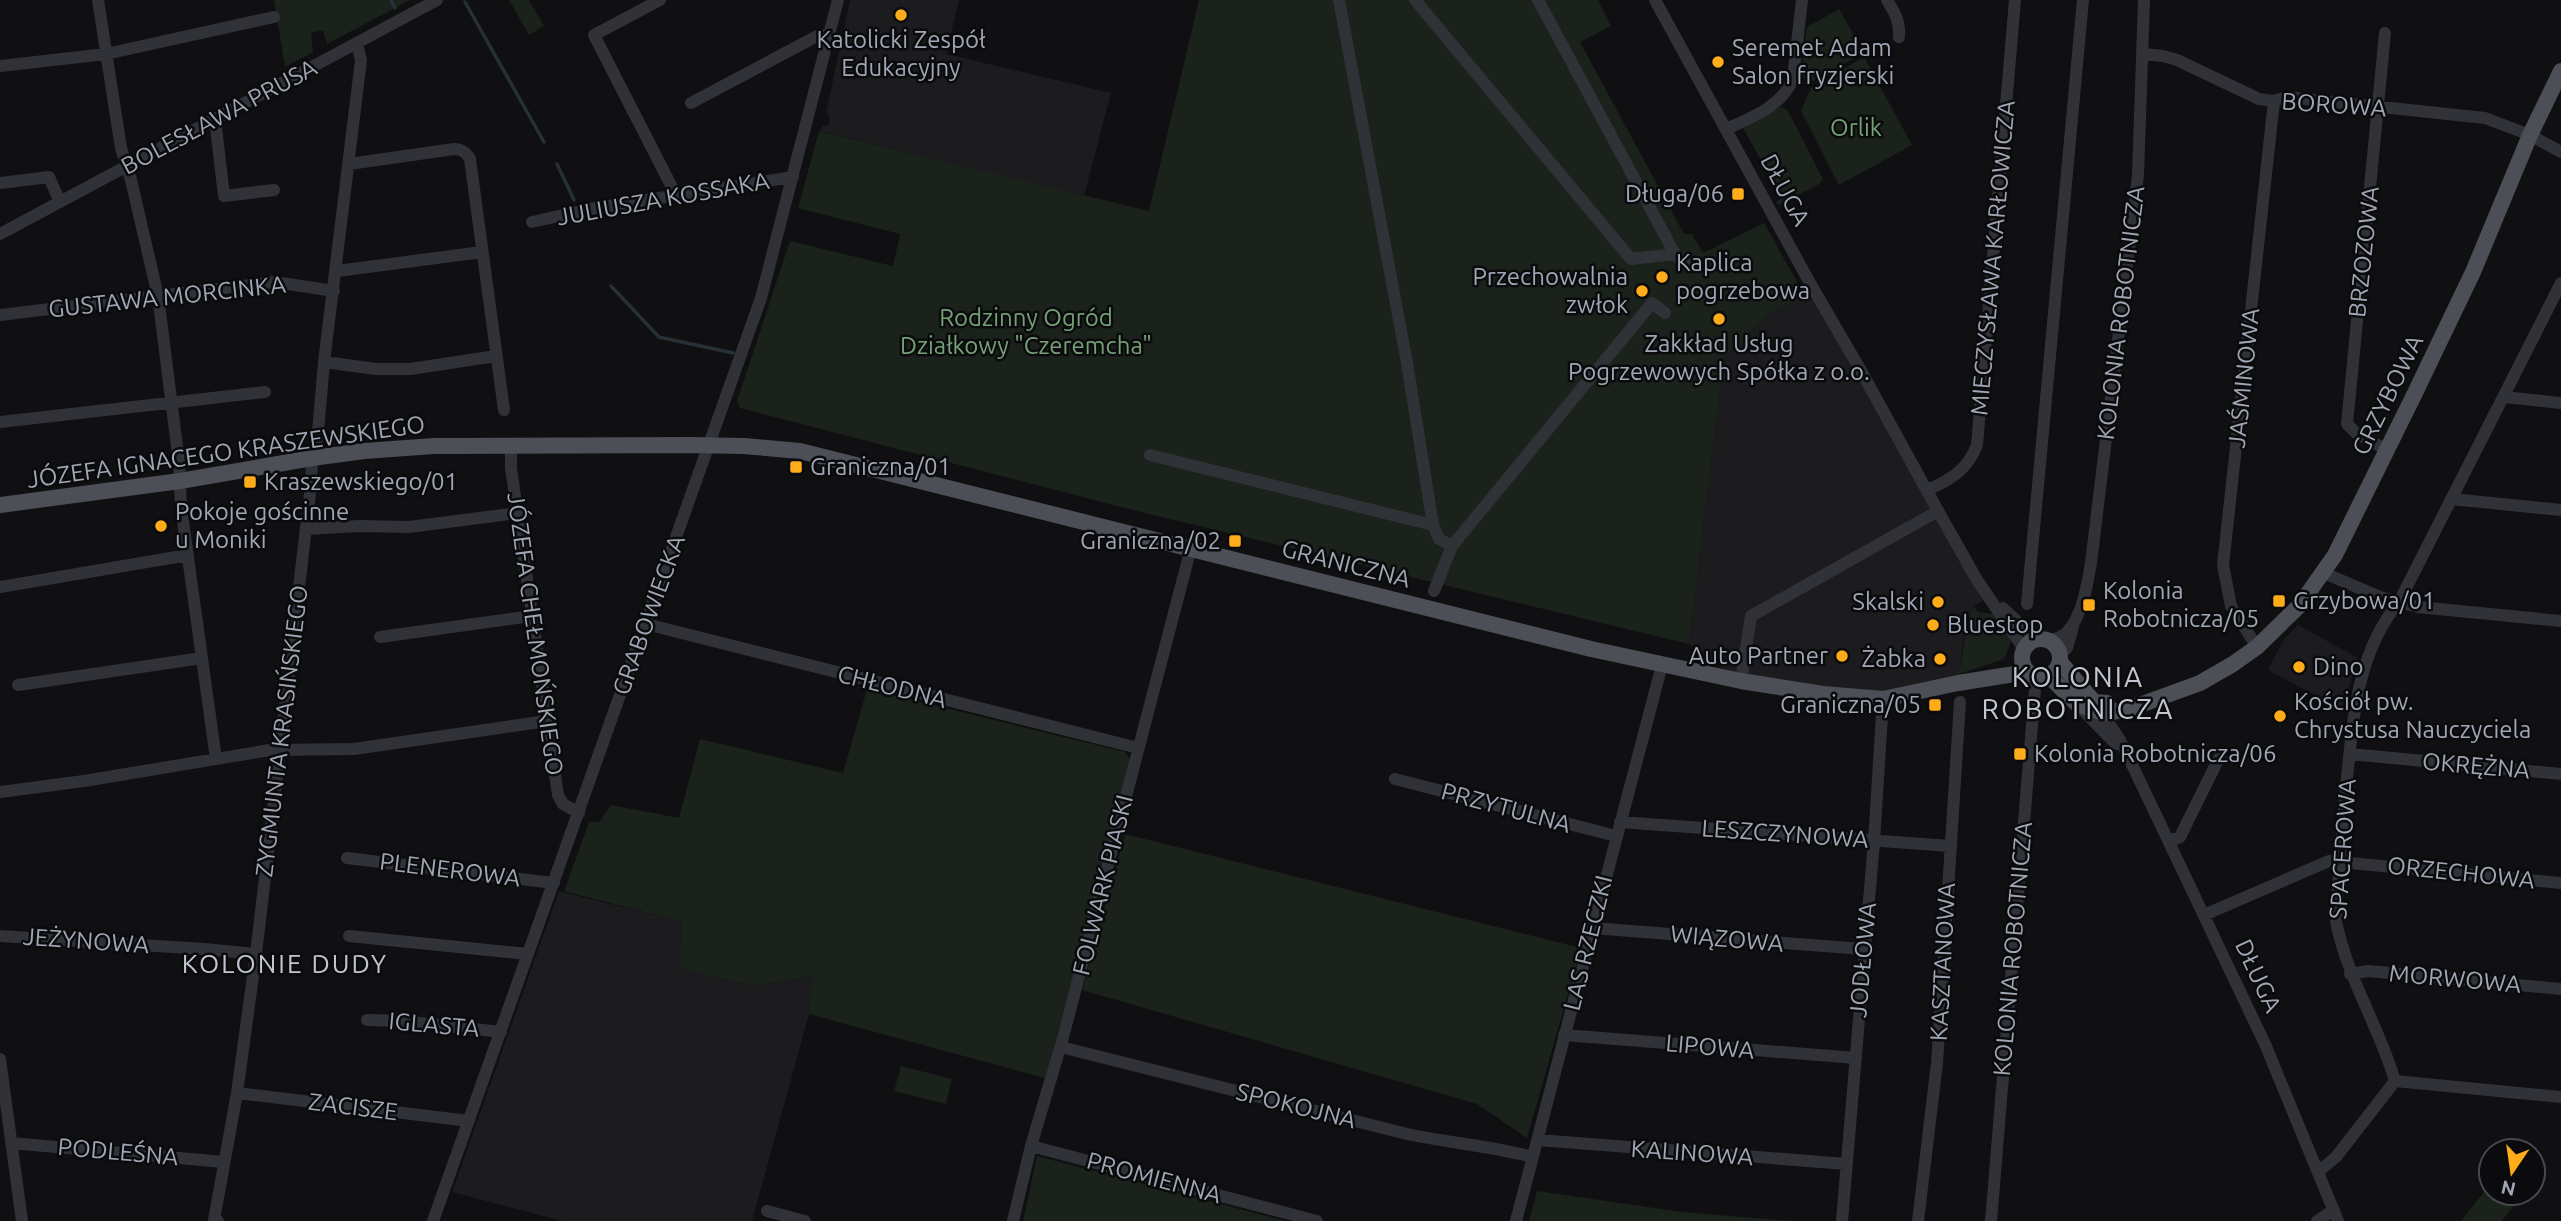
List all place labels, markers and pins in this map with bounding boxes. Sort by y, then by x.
marker: Katolicki Zespół Edukacyjny [893,7,909,23]
place label: Katolicki Zespół Edukacyjny [817,26,986,81]
place label: Seremet Adam Salon fryzjerski [1732,34,1894,89]
marker: Seremet Adam Salon fryzjerski [1710,54,1726,70]
place label: Długa/06 [1625,180,1724,207]
marker: Długa/06 [1730,186,1746,202]
place label: Kaplica pogrzebowa [1676,249,1810,304]
place label: Przechowalnia zwłok [1472,263,1628,318]
marker: Kaplica pogrzebowa [1654,269,1670,285]
marker: Przechowalnia zwłok [1634,283,1650,299]
marker: Zakkład Usług Pogrzewowych Spółka z o.o. [1711,311,1727,327]
place label: Zakkład Usług Pogrzewowych Spółka z o.o. [1568,330,1870,385]
place label: Graniczna/01 [810,453,951,480]
marker: Graniczna/01 [788,459,804,475]
place label: Kraszewskiego/01 [264,468,458,495]
marker: Kraszewskiego/01 [242,474,258,490]
place label: Pokoje gościnne u Moniki [175,498,349,553]
marker: Pokoje gościnne u Moniki [153,518,169,534]
place label: Graniczna/02 [1080,527,1221,554]
marker: Graniczna/02 [1227,533,1243,549]
place label: Kolonia Robotnicza/05 [2103,577,2259,632]
place label: Grzybowa/01 [2293,587,2436,614]
place label: Skalski [1852,588,1924,615]
marker: Grzybowa/01 [2271,593,2287,609]
marker: Skalski [1930,594,1946,610]
marker: Kolonia Robotnicza/05 [2081,597,2097,613]
place label: Bluestop [1947,611,2043,638]
marker: Bluestop [1925,617,1941,633]
place label: Auto Partner [1689,642,1828,669]
place label: Żabka [1862,645,1926,672]
marker: Auto Partner [1834,648,1850,664]
marker: Żabka [1932,651,1948,667]
place label: Dino [2313,653,2364,680]
marker: Dino [2291,659,2307,675]
place label: Kościół pw. Chrystusa Nauczyciela [2294,688,2531,743]
place label: Graniczna/05 [1780,691,1921,718]
marker: Graniczna/05 [1927,697,1943,713]
marker: Kościół pw. Chrystusa Nauczyciela [2272,708,2288,724]
place label: Kolonia Robotnicza/06 [2034,740,2276,767]
marker: Kolonia Robotnicza/06 [2012,746,2028,762]

